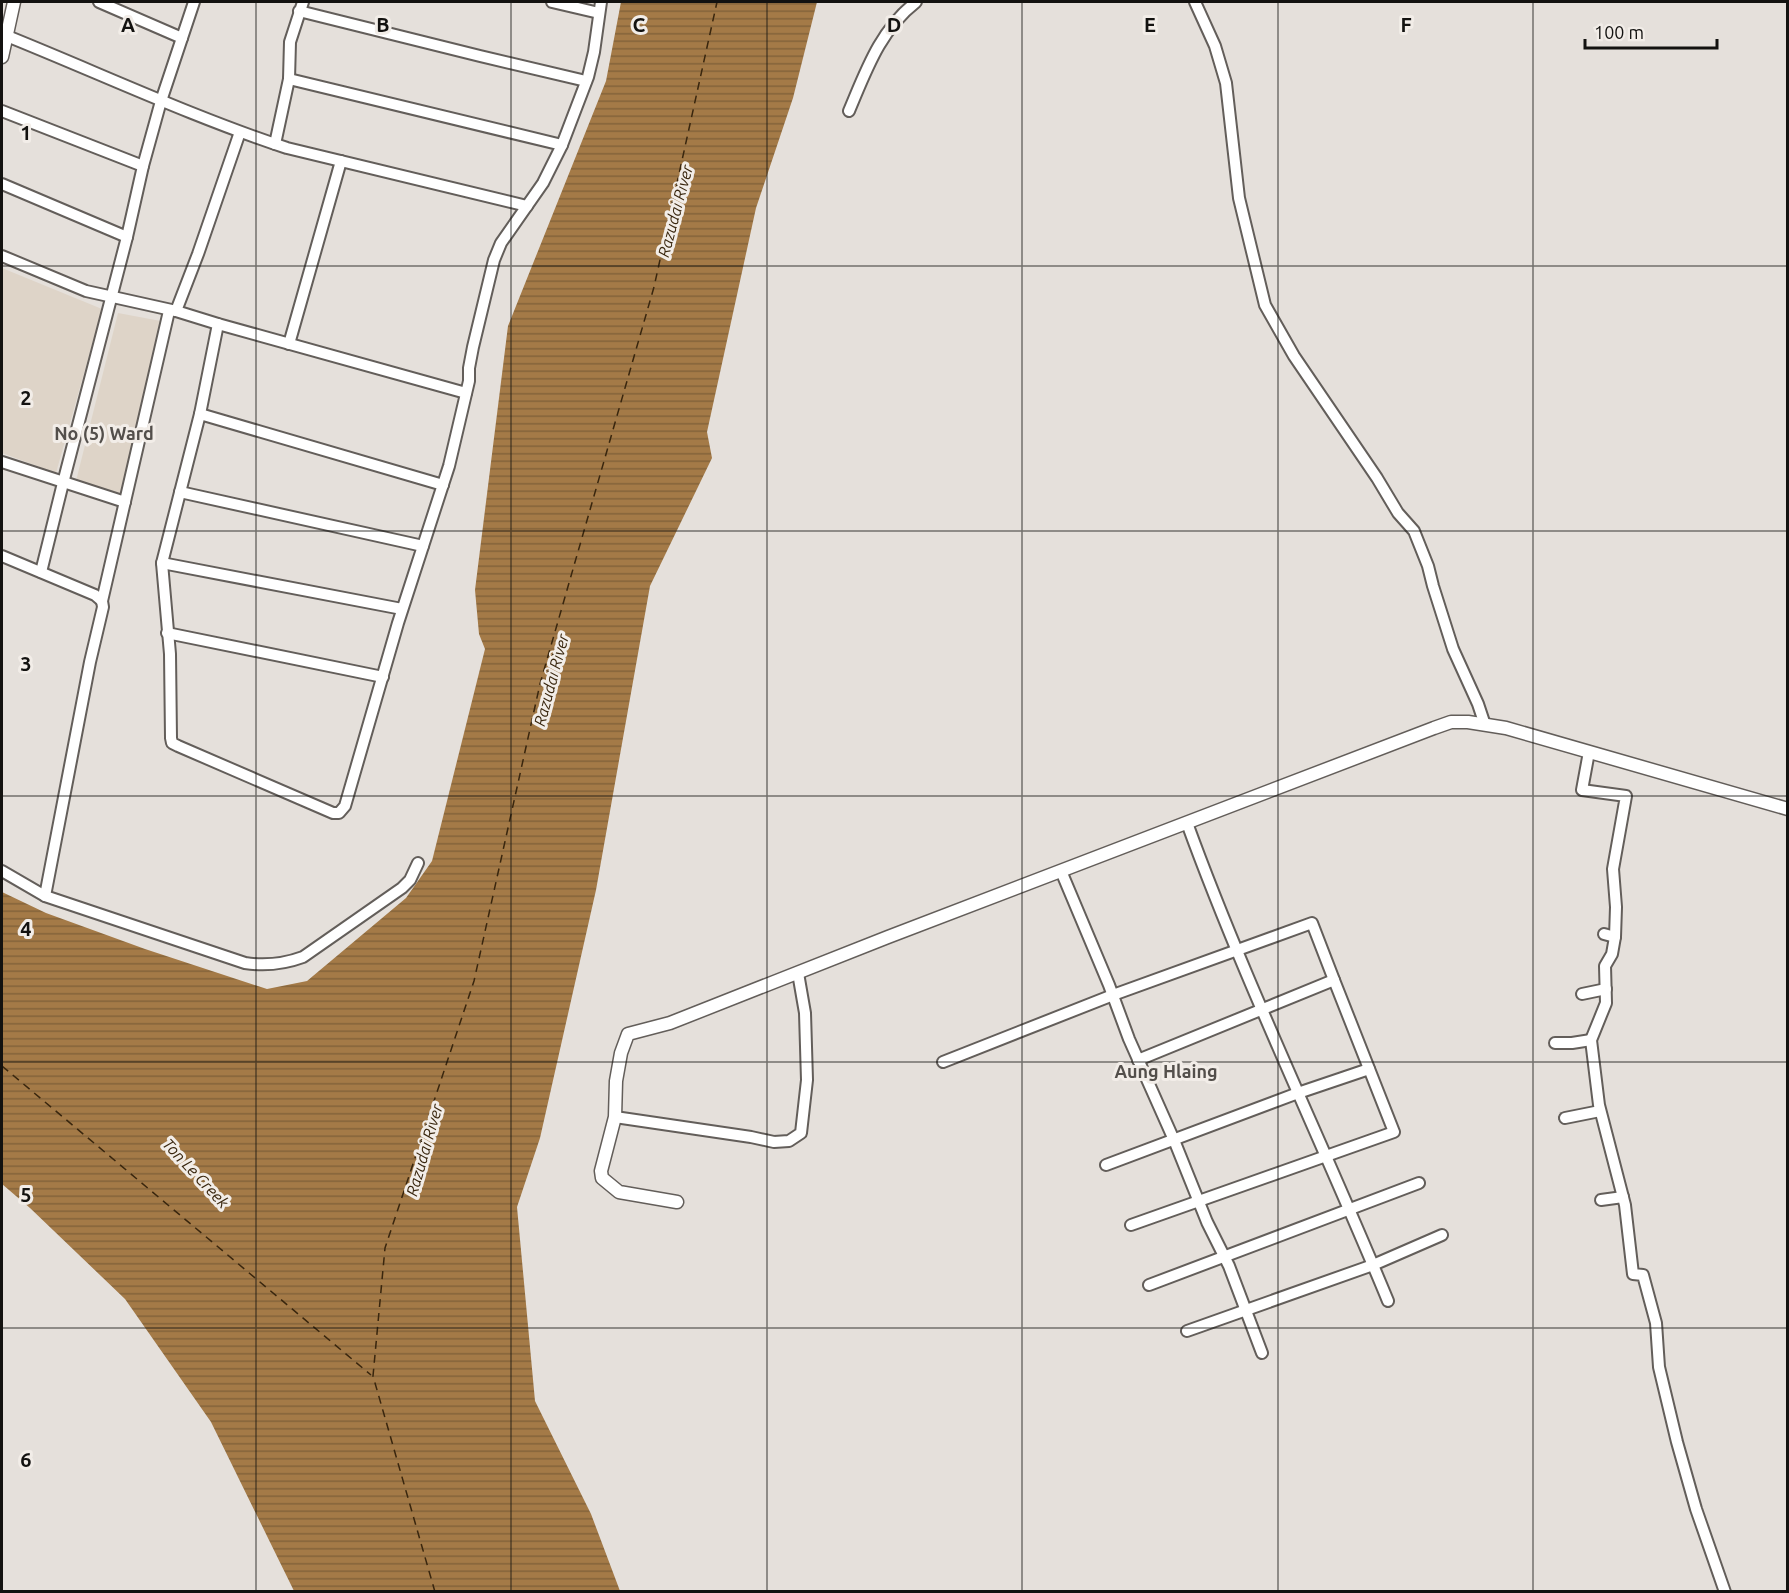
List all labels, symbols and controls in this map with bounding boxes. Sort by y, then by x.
scale bar [1585,12,1717,50]
text: A [121,13,135,36]
text: B [376,13,390,36]
text: C [633,13,646,36]
text: D [887,13,901,36]
text: E [1144,13,1156,36]
text: F [1400,13,1412,36]
text: 100 m [1594,22,1644,42]
text: 1 [20,121,32,144]
water label: Razudai River [654,162,696,259]
text: 2 [20,386,32,409]
district label: No (5) Ward [54,423,154,444]
water label: Razudai River [530,631,572,728]
text: 3 [20,652,32,675]
text: 4 [20,917,32,940]
district label: Aung Hlaing [1114,1061,1218,1081]
water label: Razudai River [402,1101,446,1198]
water label: Ton Le Creek [159,1135,233,1212]
text: 5 [20,1183,32,1206]
text: 6 [20,1448,32,1471]

